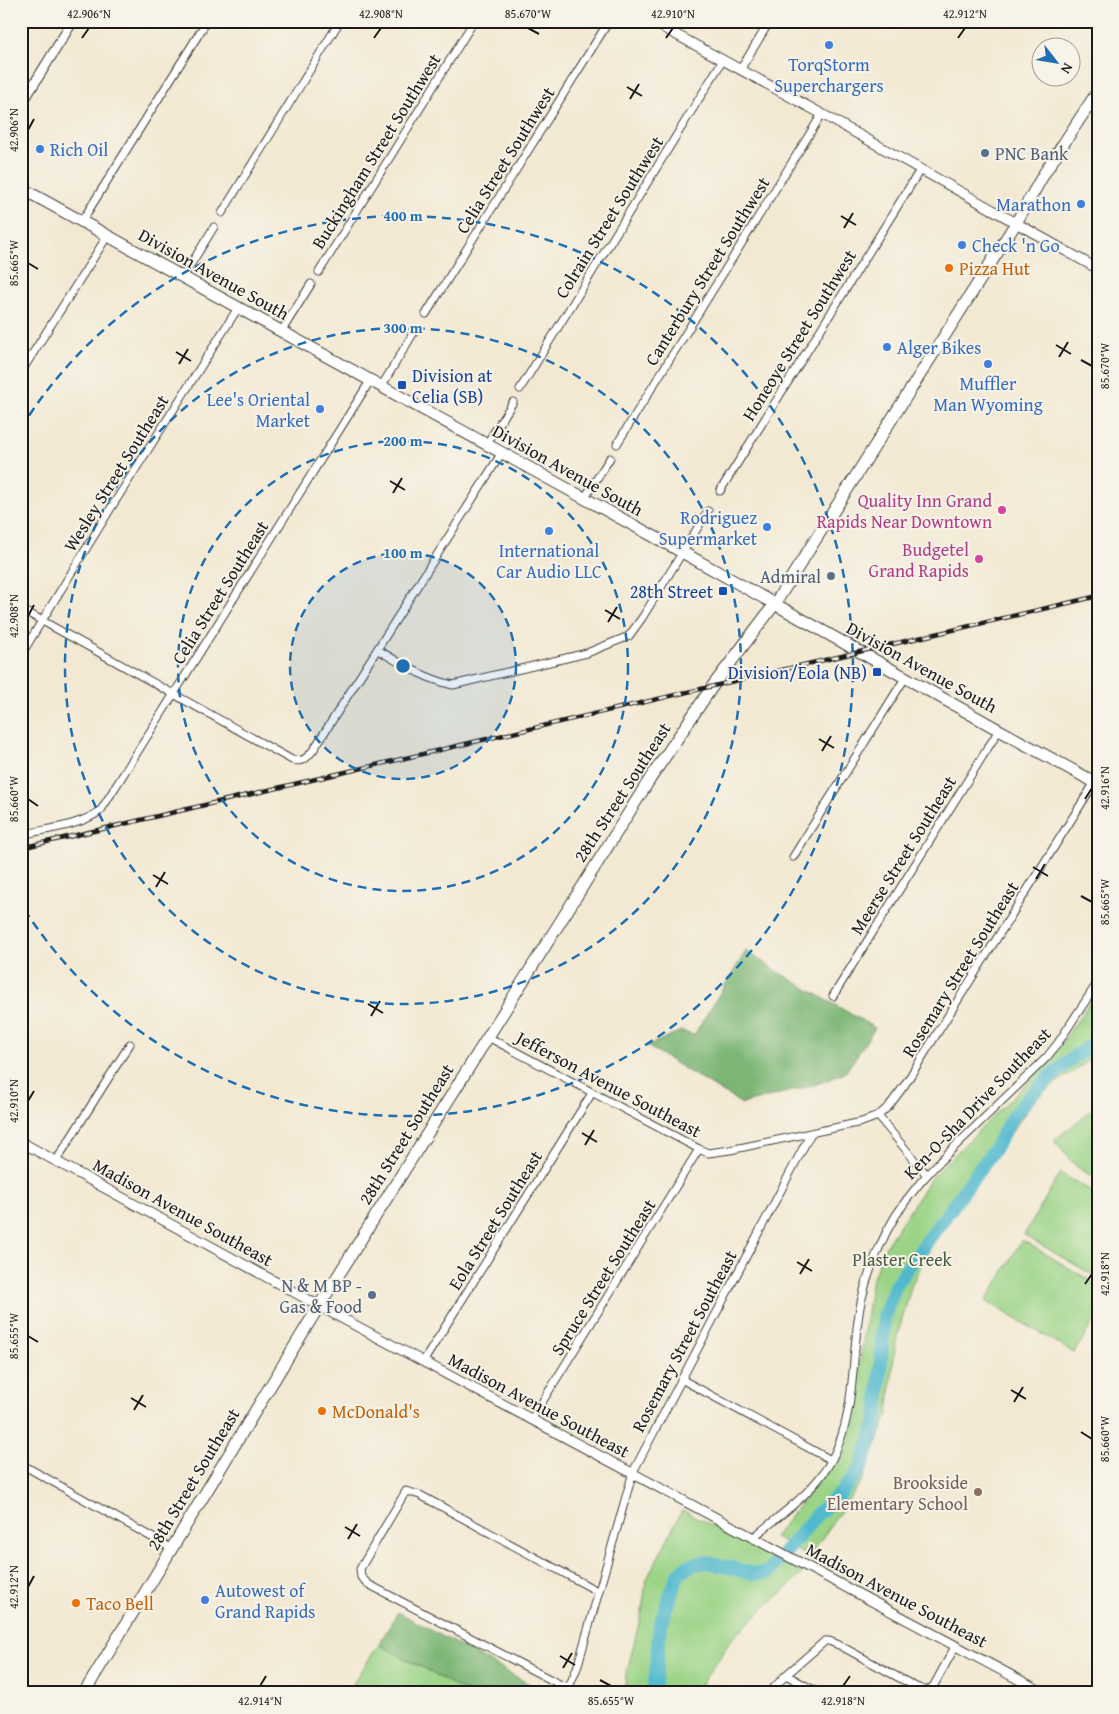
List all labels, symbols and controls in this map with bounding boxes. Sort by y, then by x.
text: 42.906°N [67,5,111,22]
text: 42.908°N [359,5,403,22]
text: 85.670°W [505,5,552,22]
text: 42.910°N [651,5,695,22]
text: 42.912°N [943,5,987,22]
north arrow [1032,38,1082,88]
marker: TorqStorm Superchargers [823,39,835,51]
street label: Buckingham Street Southwest [305,47,448,254]
place label: TorqStorm Superchargers [774,51,884,99]
text: N [1056,60,1078,78]
street label: Celia Street Southwest [449,81,562,239]
text: 42.906°N [5,108,22,152]
street label: Colrain Street Southwest [548,130,670,303]
place label: Rich Oil [50,136,108,163]
place label: PNC Bank [995,140,1069,167]
marker: Rich Oil [34,143,46,155]
marker: PNC Bank [979,147,991,159]
street label: Canterbury Street Southwest [638,171,777,371]
place label: Marathon [996,191,1071,218]
marker: Marathon [1075,198,1087,210]
text: 400 m [383,205,423,226]
street label: Division Avenue South [134,221,294,327]
place label: Check 'n Go [972,232,1060,259]
text: 85.665°W [5,239,22,286]
marker: Check 'n Go [956,239,968,251]
street label: Honeoye Street Southwest [735,243,863,426]
place label: Pizza Hut [959,255,1031,282]
marker: Pizza Hut [943,262,955,274]
text: 300 m [383,317,423,338]
place label: Alger Bikes [897,334,981,361]
marker: Alger Bikes [881,341,893,353]
text: 85.670°W [1096,342,1113,389]
marker: Muffler Man Wyoming [982,358,994,370]
place label: Division at Celia (SB) [412,362,493,410]
place label: Muffler Man Wyoming [933,370,1043,418]
marker: Division at Celia (SB) [396,379,408,391]
place label: Lee's Oriental Market [207,386,311,434]
street label: Wesley Street Southeast [57,389,176,557]
marker: Lee's Oriental Market [314,403,326,415]
street label: Division Avenue South [488,417,648,523]
text: 200 m [383,430,423,451]
place label: Quality Inn Grand Rapids Near Downtown [817,487,992,535]
place label: Rodriguez Supermarket [659,504,758,552]
marker: Quality Inn Grand Rapids Near Downtown [996,504,1008,516]
street label: Celia Street Southeast [165,514,275,669]
marker: Rodriguez Supermarket [761,521,773,533]
marker: International Car Audio LLC [543,525,555,537]
place label: Budgetel Grand Rapids [869,536,969,584]
place label: International Car Audio LLC [496,537,602,585]
text: 100 m [383,542,423,563]
marker: Budgetel Grand Rapids [973,553,985,565]
place label: Admiral [760,563,821,590]
marker: Admiral [825,570,837,582]
place label: 28th Street [630,578,714,605]
marker: 28th Street [717,585,729,597]
text: 42.908°N [5,594,22,638]
street label: Division Avenue South [842,614,1002,720]
centre of rings [394,657,412,675]
place label: Division/Eola (NB) [728,659,867,686]
marker: Division/Eola (NB) [871,666,883,678]
street label: 28th Street Southeast [567,716,678,867]
text: 42.916°N [1096,766,1113,810]
street label: Meerse Street Southeast [843,770,963,940]
text: 85.660°W [5,775,22,822]
street label: Rosemary Street Southeast [895,875,1026,1062]
text: 85.665°W [1096,878,1113,925]
street label: Ken-O-Sha Drive Southeast [897,1020,1058,1185]
street label: Jefferson Avenue Southeast [510,1023,707,1145]
street label: 28th Street Southeast [352,1058,461,1210]
text: 42.910°N [5,1079,22,1123]
street label: Eola Street Southeast [441,1144,549,1295]
street label: Madison Avenue Southeast [88,1151,279,1273]
street label: Spruce Street Southeast [544,1193,663,1361]
street label: Rosemary Street Southeast [624,1245,744,1437]
park label: Plaster Creek [852,1246,953,1273]
text: 42.918°N [1096,1252,1113,1296]
place label: N & M BP - Gas & Food [280,1272,362,1320]
marker: N & M BP - Gas & Food [366,1289,378,1301]
text: 85.655°W [5,1312,22,1359]
street label: Madison Avenue Southeast [443,1346,635,1465]
place label: McDonald's [332,1398,420,1425]
street label: 28th Street Southeast [140,1402,247,1555]
marker: McDonald's [316,1405,328,1417]
text: 85.660°W [1096,1415,1113,1462]
place label: Brookside Elementary School [827,1469,968,1517]
marker: Brookside Elementary School [972,1486,984,1498]
street label: Madison Avenue Southeast [801,1536,993,1655]
text: 42.912°N [5,1565,22,1609]
place label: Autowest of Grand Rapids [215,1577,315,1625]
place label: Taco Bell [86,1590,154,1617]
marker: Autowest of Grand Rapids [199,1594,211,1606]
marker: Taco Bell [70,1597,82,1609]
text: 42.914°N [238,1692,282,1709]
text: 85.655°W [588,1692,635,1709]
text: 42.918°N [821,1692,865,1709]

